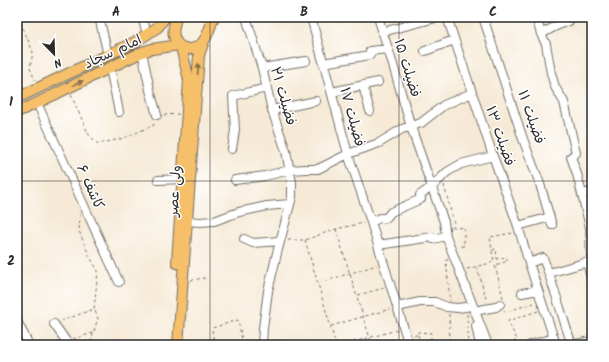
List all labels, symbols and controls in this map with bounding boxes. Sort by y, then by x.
text: A [112,2,120,23]
text: B [300,2,308,23]
text: C [489,2,497,23]
street label: امام سجاد [80,29,146,75]
north arrow [34,34,74,74]
street label: فضیلت ۱۵ [388,36,426,100]
text: N [51,53,64,72]
one-way arrow [194,63,201,75]
street label: فضیلت ۲۱ [264,64,302,128]
one-way arrow [72,80,83,86]
street label: فضیلت ۱۷ [334,85,370,149]
street label: فضیلت ۱۱ [512,87,550,147]
text: 1 [9,92,13,113]
street label: فضیلت ۱۳ [479,103,521,169]
street label: کاشف ۶ [70,161,110,213]
street label: ولی عصر [162,165,188,218]
text: 2 [7,251,15,272]

